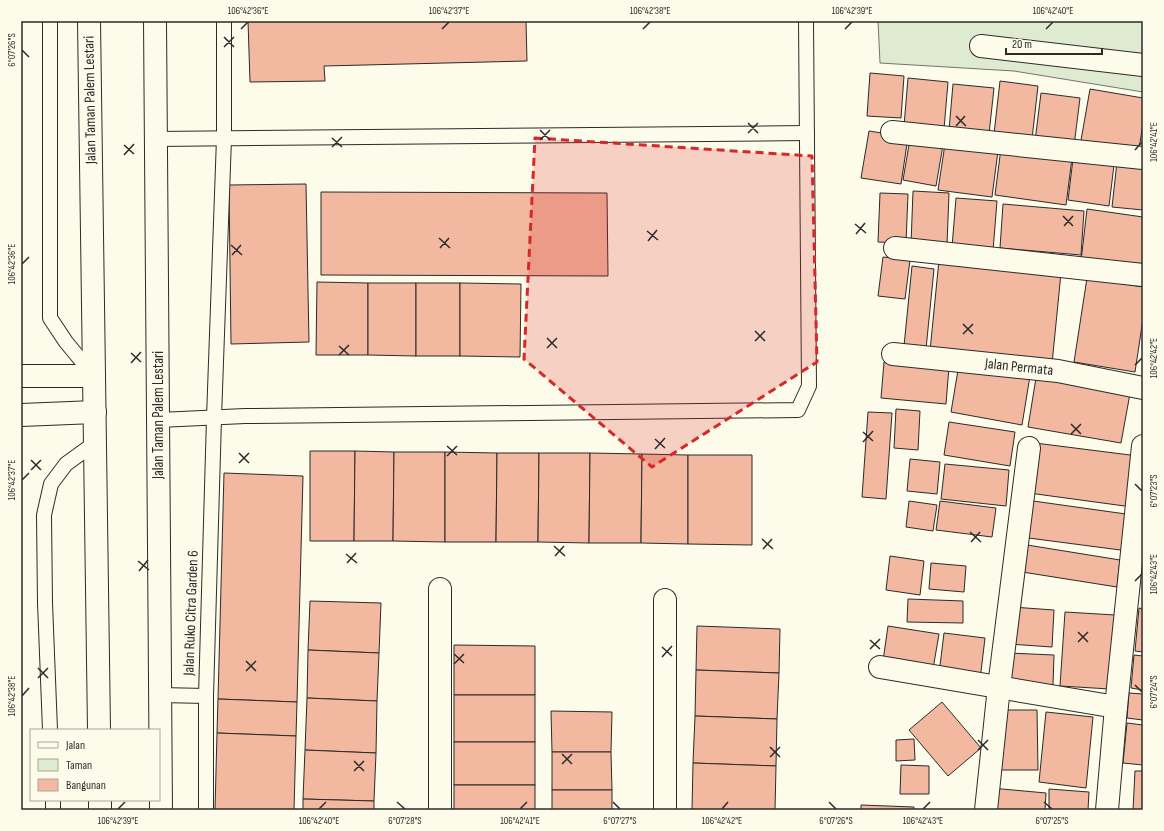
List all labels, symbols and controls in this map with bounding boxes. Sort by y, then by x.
text: 106°42'36"E [228,5,268,17]
text: 106°42'37"E [429,5,469,17]
text: 106°42'38"E [630,5,670,17]
text: 106°42'39"E [832,5,872,17]
text: 106°42'40"E [1033,5,1073,17]
scale bar [1006,30,1102,56]
text: 6°07'26"S [6,33,18,67]
street label: Jalan Taman Palem Lestari [79,36,101,165]
text: 20 m [1012,37,1032,52]
text: 106°42'41"E [1148,122,1160,162]
text: 106°42'36"E [6,244,18,284]
text: 106°42'42"E [1148,338,1160,378]
street label: Jalan Taman Palem Lestari [149,351,168,480]
street label: Jalan Permata [983,354,1054,380]
text: 106°42'37"E [6,460,18,500]
text: 6°07'23"S [1148,474,1160,508]
street label: Jalan Ruko Citra Garden 6 [179,550,203,677]
text: 106°42'43"E [1148,554,1160,594]
text: 6°07'24"S [1148,675,1160,709]
text: 106°42'38"E [6,676,18,716]
legend [30,729,160,801]
text: Jalan [65,738,85,753]
text: Taman [66,758,92,773]
text: Bangunan [66,778,106,793]
text: 106°42'39"E [98,815,138,827]
text: 106°42'40"E [299,815,339,827]
text: 6°07'28"S [388,815,422,827]
text: 106°42'41"E [500,815,540,827]
text: 6°07'27"S [603,815,637,827]
text: 106°42'42"E [702,815,742,827]
text: 6°07'26"S [819,815,853,827]
text: 106°42'43"E [903,815,943,827]
text: 6°07'25"S [1036,815,1068,827]

